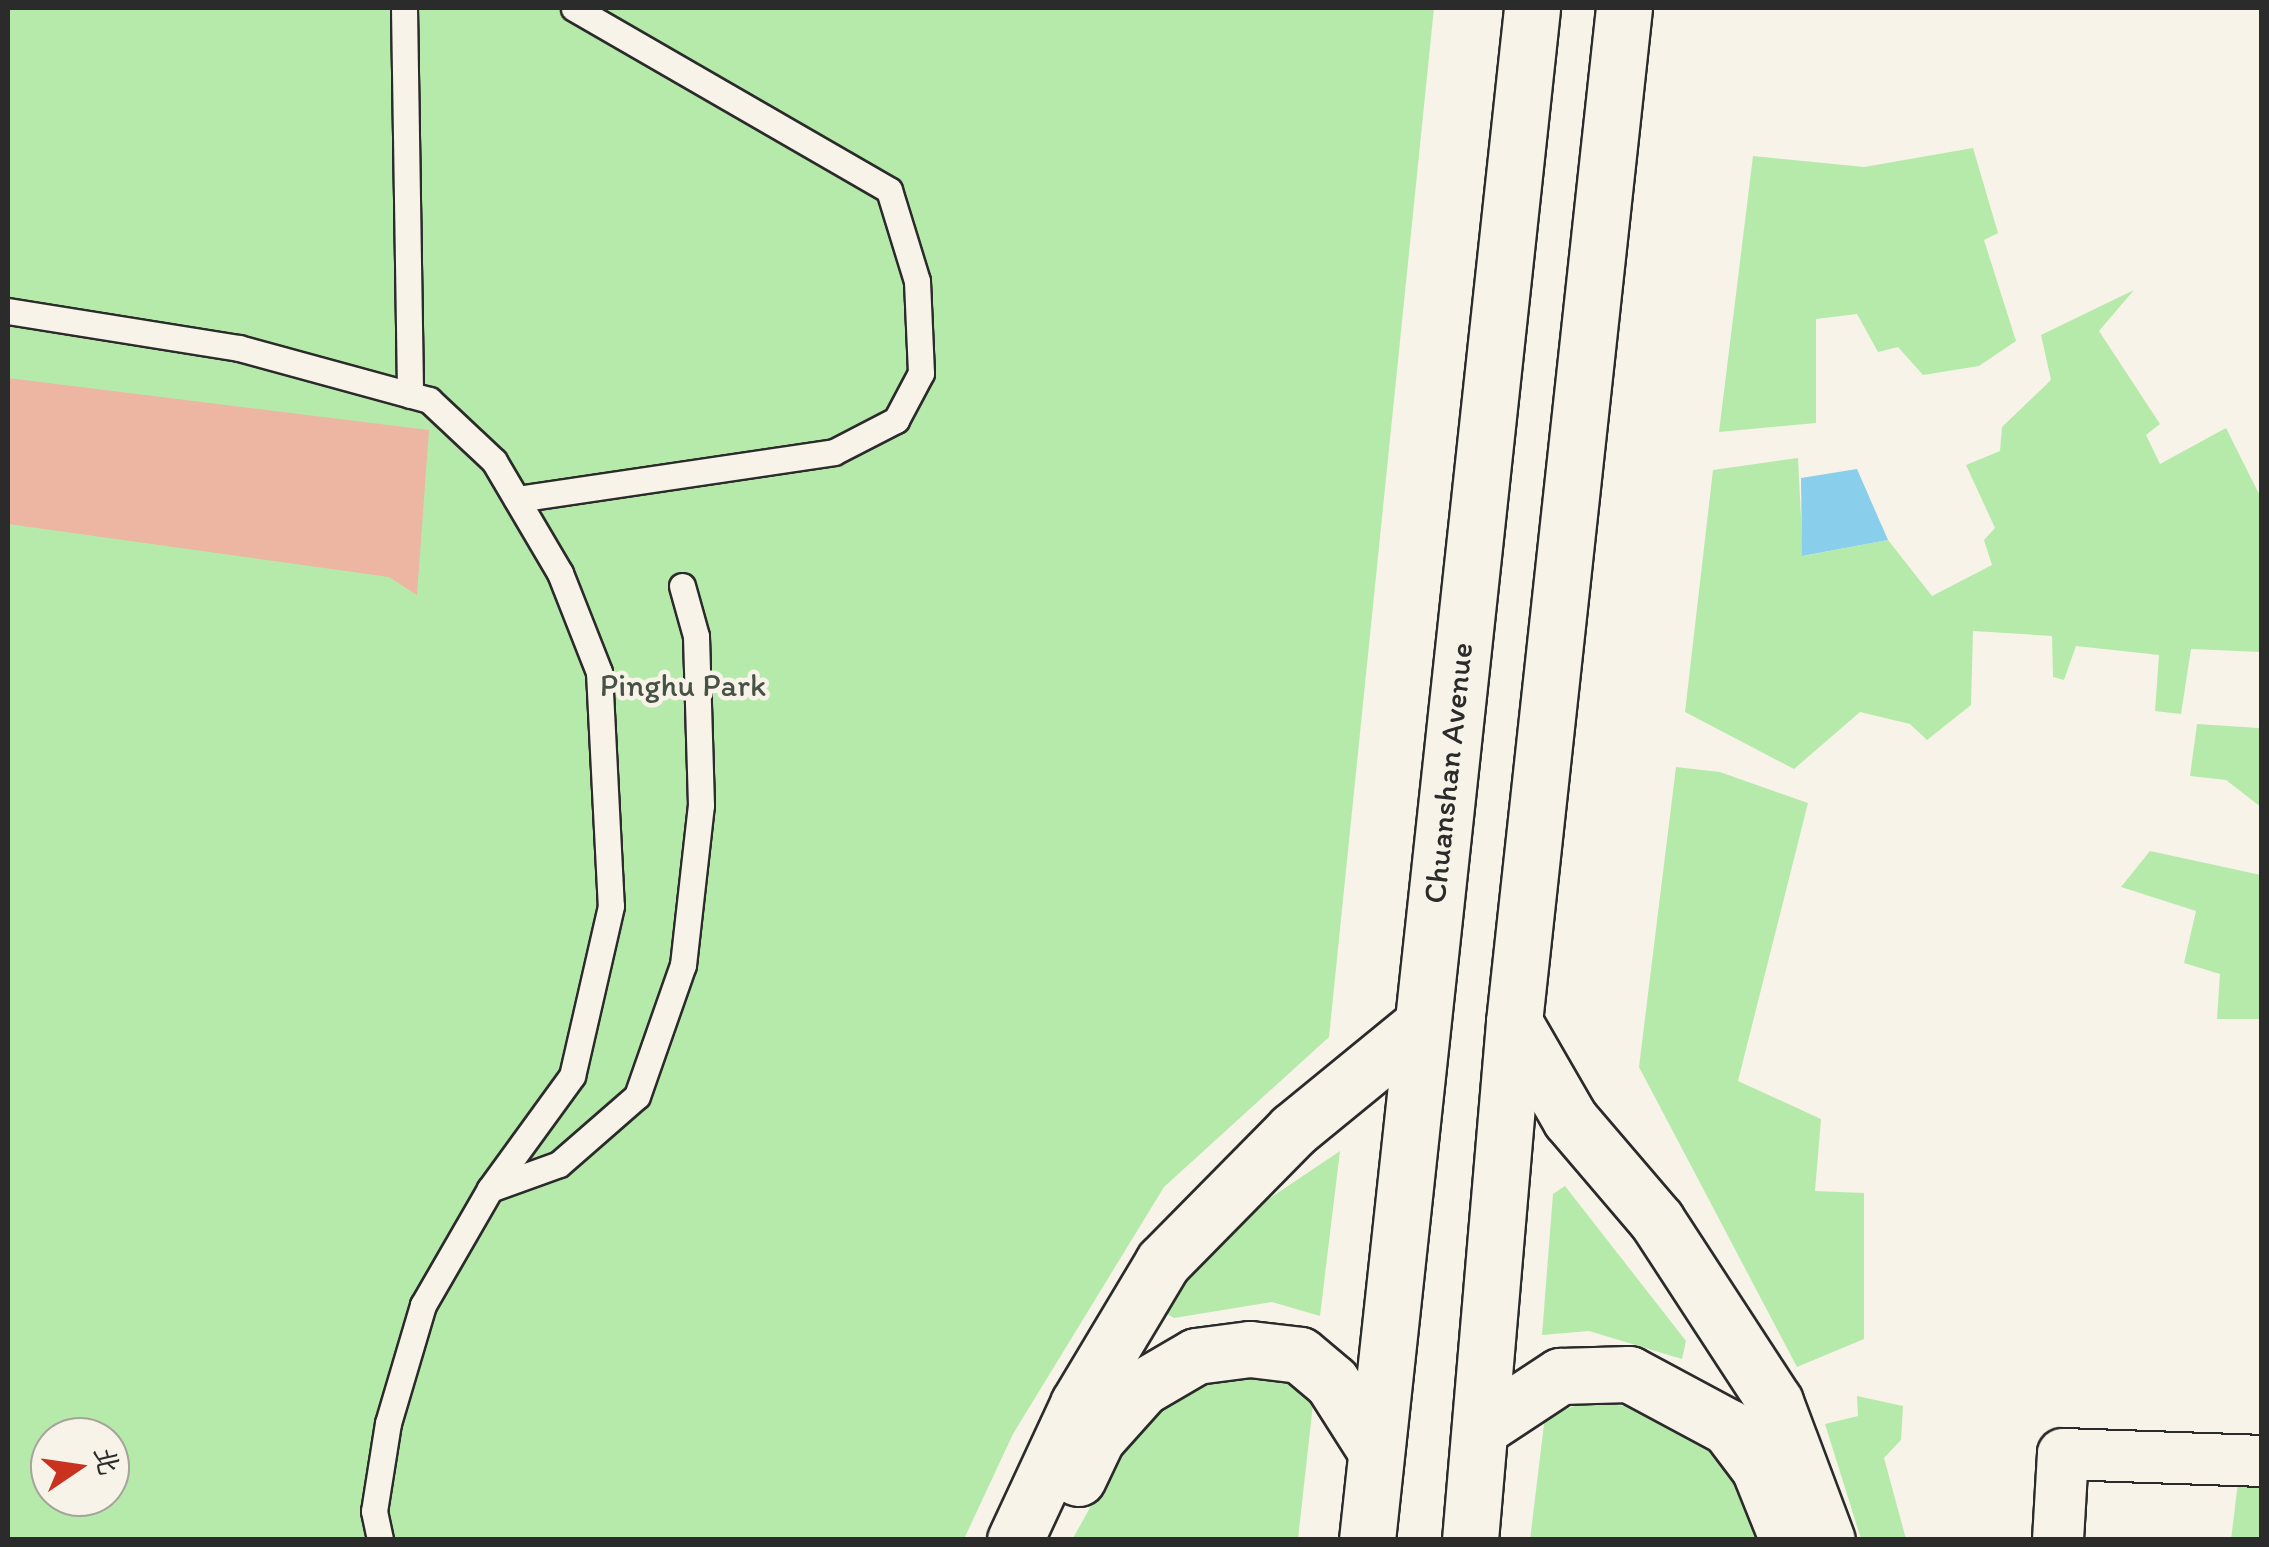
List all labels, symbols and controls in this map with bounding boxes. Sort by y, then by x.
street label: Chuanshan Avenue [1415,641,1481,905]
park label: Pinghu Park [600,666,766,704]
north arrow [30,1417,130,1517]
text: 北 [88,1443,127,1478]

